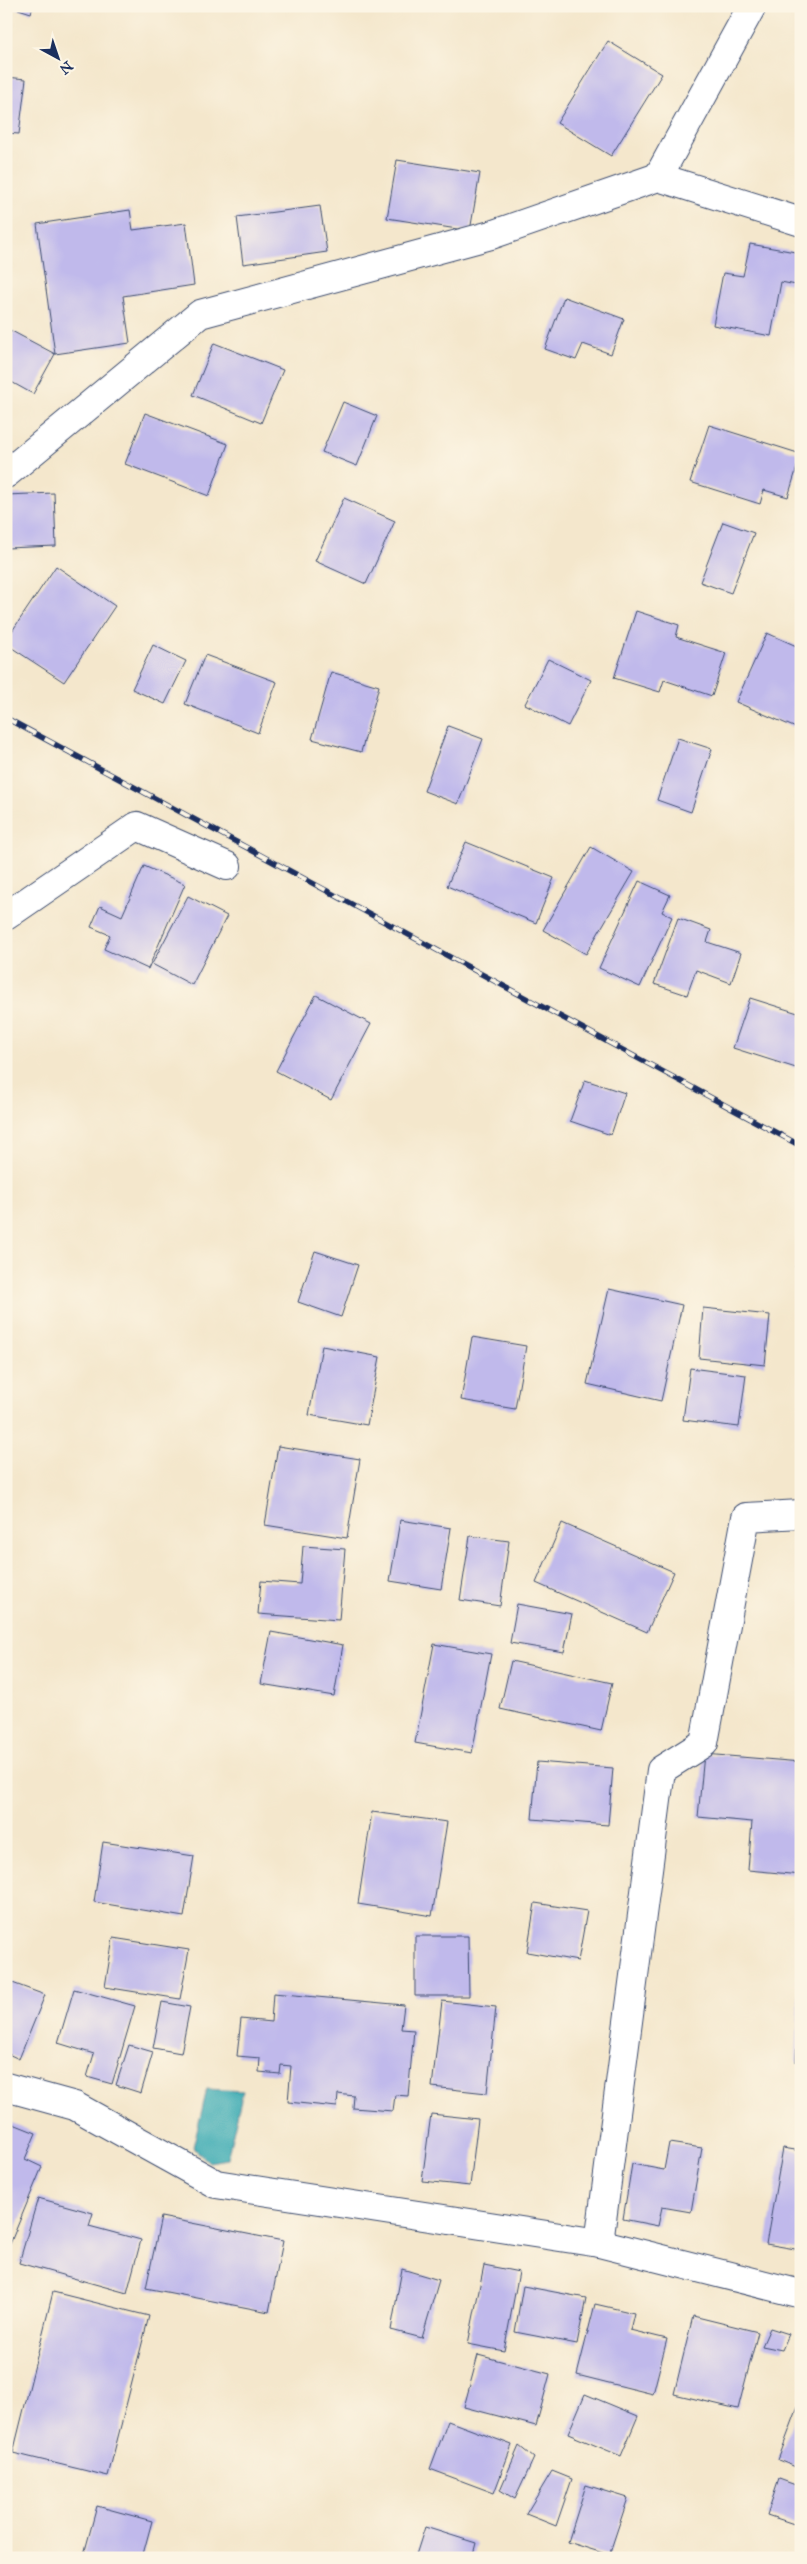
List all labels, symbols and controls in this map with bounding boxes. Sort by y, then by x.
north arrow [32,32,82,82]
text: N [56,57,76,78]

